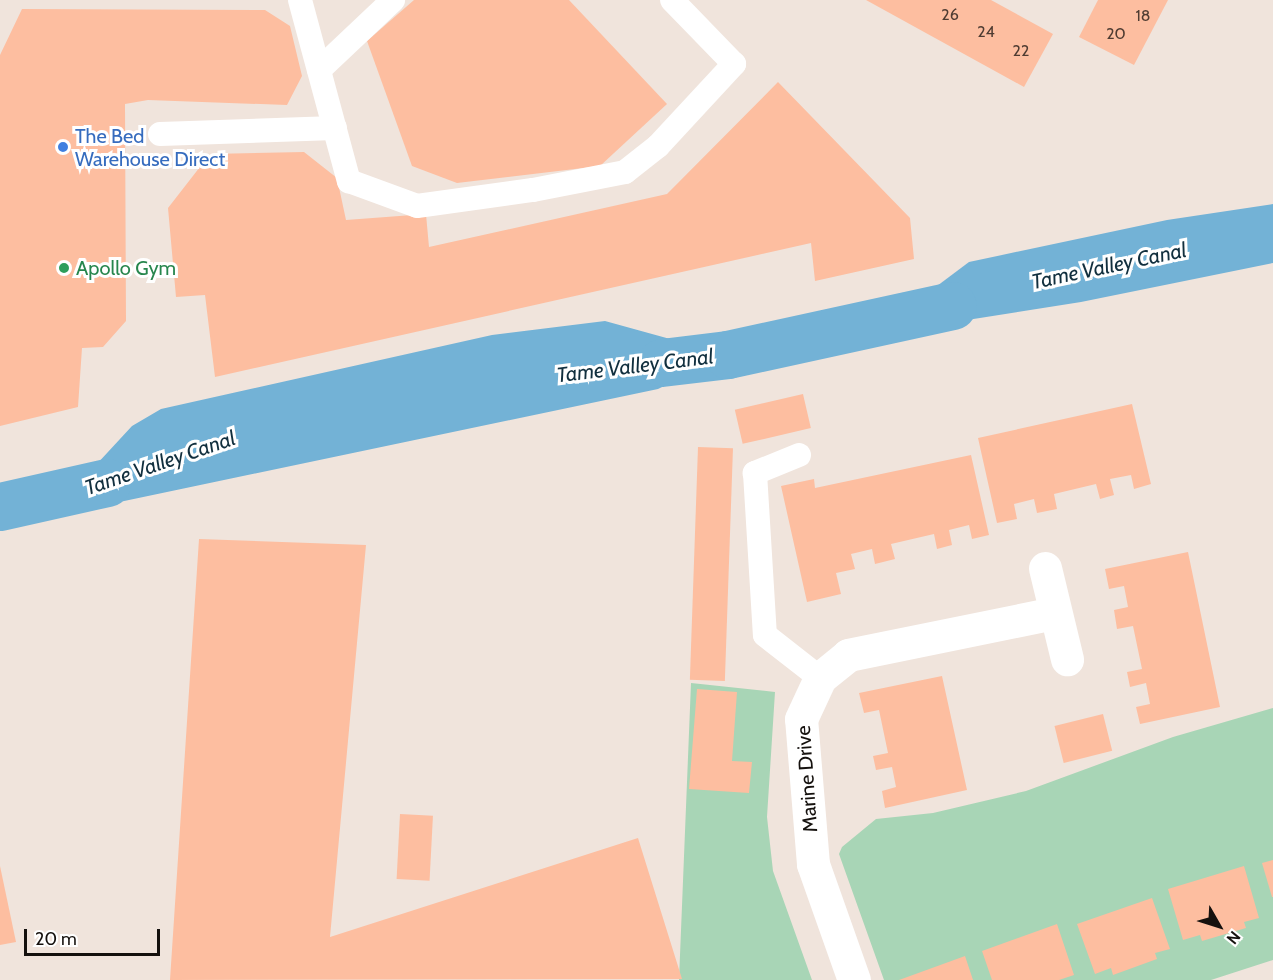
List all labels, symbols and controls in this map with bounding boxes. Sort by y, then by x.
house number: 26 [941,5,959,25]
house number: 18 [1136,6,1150,26]
house number: 24 [977,22,995,42]
house number: 20 [1106,24,1126,44]
house number: 22 [1013,41,1029,61]
place label: The Bed Warehouse Direct [75,124,225,171]
marker: The Bed Warehouse Direct [56,140,70,154]
water label: Tame Valley Canal [1029,237,1189,295]
place label: Apollo Gym [76,256,176,280]
marker: Apollo Gym [57,261,71,275]
water label: Tame Valley Canal [555,344,715,388]
water label: Tame Valley Canal [81,425,239,501]
street label: Marine Drive [791,725,823,833]
north arrow [1189,896,1249,956]
scale bar [27,917,164,955]
text: N [1222,927,1244,948]
text: 20 m [35,928,77,950]

